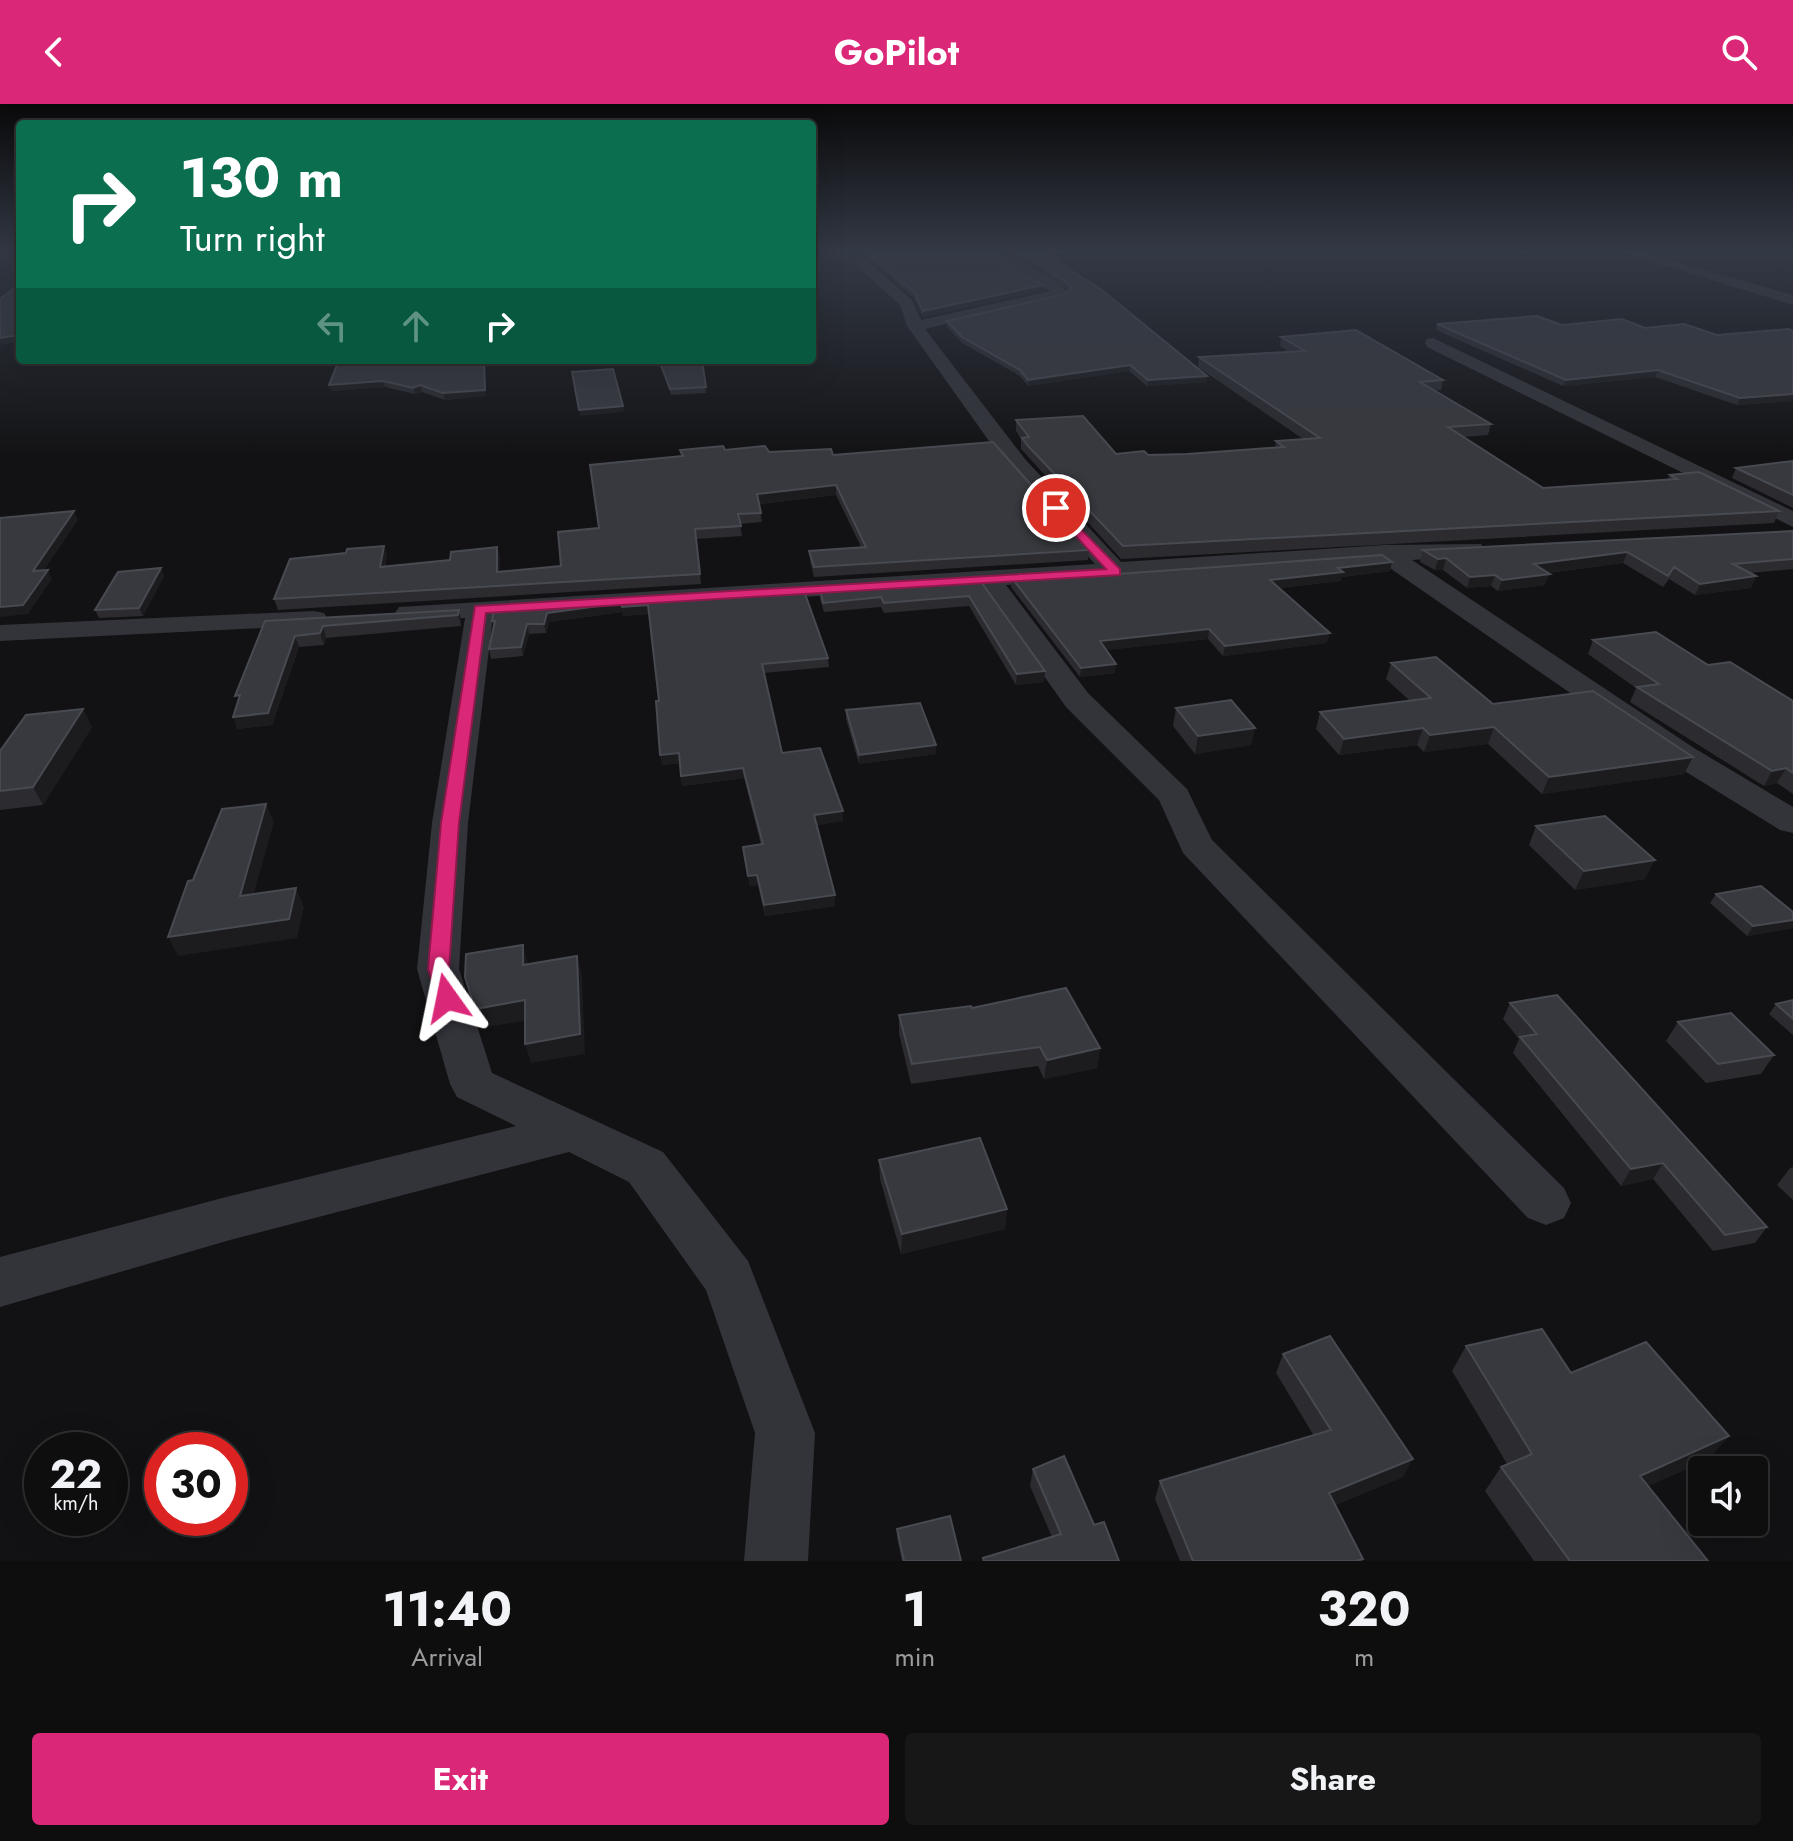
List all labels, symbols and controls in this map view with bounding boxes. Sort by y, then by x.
text: GoPilot [834,26,959,78]
icon: back [32,30,76,74]
icon: search [1717,30,1761,74]
text: 130 m [180,137,343,218]
icon: right [48,152,152,256]
text: Turn right [180,212,325,264]
icon: left [310,304,354,348]
icon: ahead [394,304,438,348]
icon: right [478,304,522,348]
pin [1022,474,1090,542]
icon: arrive [1034,486,1078,530]
position arrow [405,956,489,1040]
speed limit sign: 30 [144,1432,248,1536]
text: 22 [50,1445,102,1503]
map controls [1688,1456,1768,1536]
button: sound [1688,1456,1768,1536]
text: km/h [53,1489,99,1518]
text: 11:40 [382,1575,512,1644]
text: 1 [903,1575,927,1644]
text: 320 [1317,1575,1411,1644]
text: Arrival [411,1638,483,1676]
text: min [894,1638,935,1676]
text: m [1354,1638,1374,1676]
button: Exit [32,1733,889,1825]
button: Share [905,1733,1761,1825]

